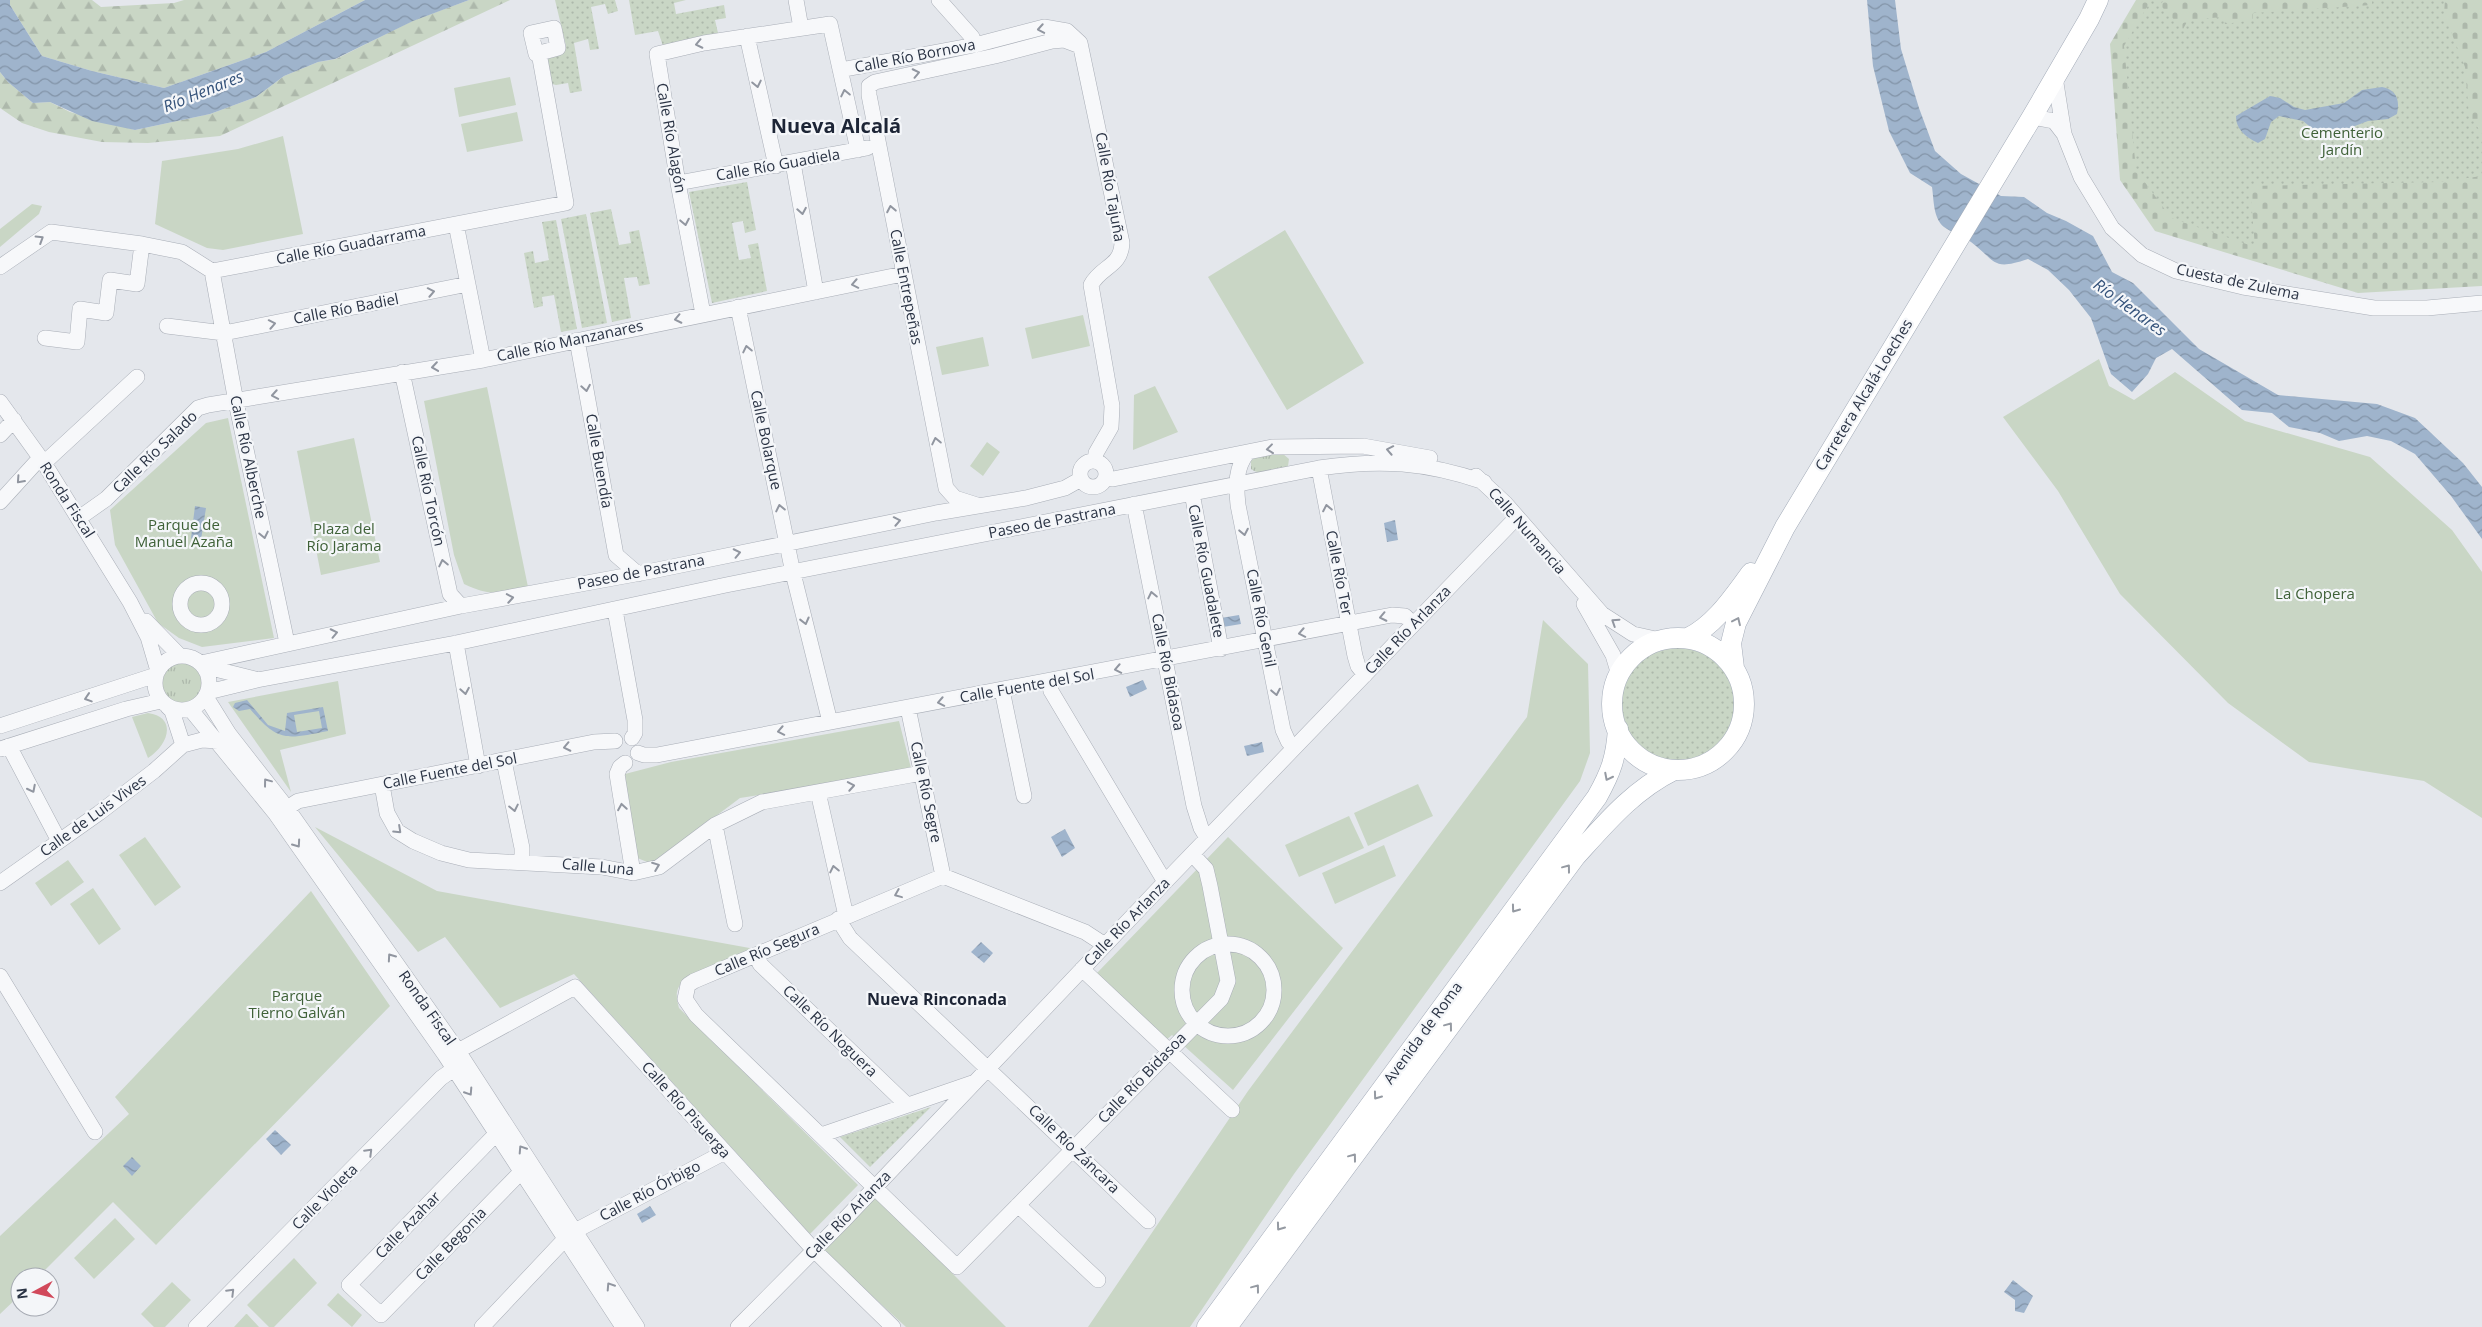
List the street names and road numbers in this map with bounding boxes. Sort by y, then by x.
street label: Calle Río Bornova [853,34,977,77]
street label: Calle Río Alagón [652,81,692,195]
street label: Calle Río Tajuña [1092,131,1130,243]
street label: Calle Río Guadiela [714,143,841,185]
street label: Calle Río Guadarrama [274,220,428,268]
street label: Calle Entrepeñas [886,227,928,346]
street label: Cuesta de Zulema [2175,258,2302,304]
street label: Calle Río Badiel [291,288,400,328]
street label: Calle Río Manzanares [495,315,645,365]
street label: Carretera Alcalá-Loeches [1810,315,1916,474]
street label: Calle Bolarque [747,388,787,491]
street label: Calle Río Alberche [226,393,272,520]
street label: Calle Río Salado [108,406,201,497]
street label: Calle Buendía [582,412,618,510]
street label: Calle Río Torcón [408,434,450,548]
street label: Ronda Fiscal [36,458,100,541]
street label: Calle Numancia [1484,483,1571,578]
street label: Paseo de Pastrana [986,498,1117,542]
street label: Calle Río Guadalete [1184,502,1230,639]
street label: Calle Río Ter [1322,528,1358,617]
street label: Paseo de Pastrana [575,549,706,593]
street label: Calle Río Genil [1243,567,1281,669]
street label: Calle Río Arlanza [1360,581,1455,678]
street label: Calle Río Bidasoa [1148,611,1190,732]
street label: Calle Fuente del Sol [958,663,1096,707]
street label: Calle Río Segre [906,739,947,844]
street label: Calle Fuente del Sol [381,747,519,793]
street label: Calle de Luis Vives [35,770,150,861]
street label: Calle Luna [561,853,635,879]
street label: Calle Río Arlanza [1079,873,1174,970]
street label: Calle Río Segura [711,918,822,980]
street label: Ronda Fiscal [395,966,461,1049]
street label: Avenida de Roma [1378,977,1466,1088]
street label: Calle Río Noguera [779,980,882,1081]
street label: Calle Río Bidasoa [1093,1028,1190,1127]
street label: Calle Río Pisuerga [638,1057,736,1162]
street label: Calle Río Záncara [1025,1099,1125,1197]
street label: Calle Río Órbigo [596,1155,703,1225]
street label: Calle Violeta [287,1159,362,1234]
street label: Calle Río Arlanza [800,1166,895,1263]
street label: Calle Azahar [370,1186,444,1262]
street label: Calle Begonia [410,1202,490,1284]

